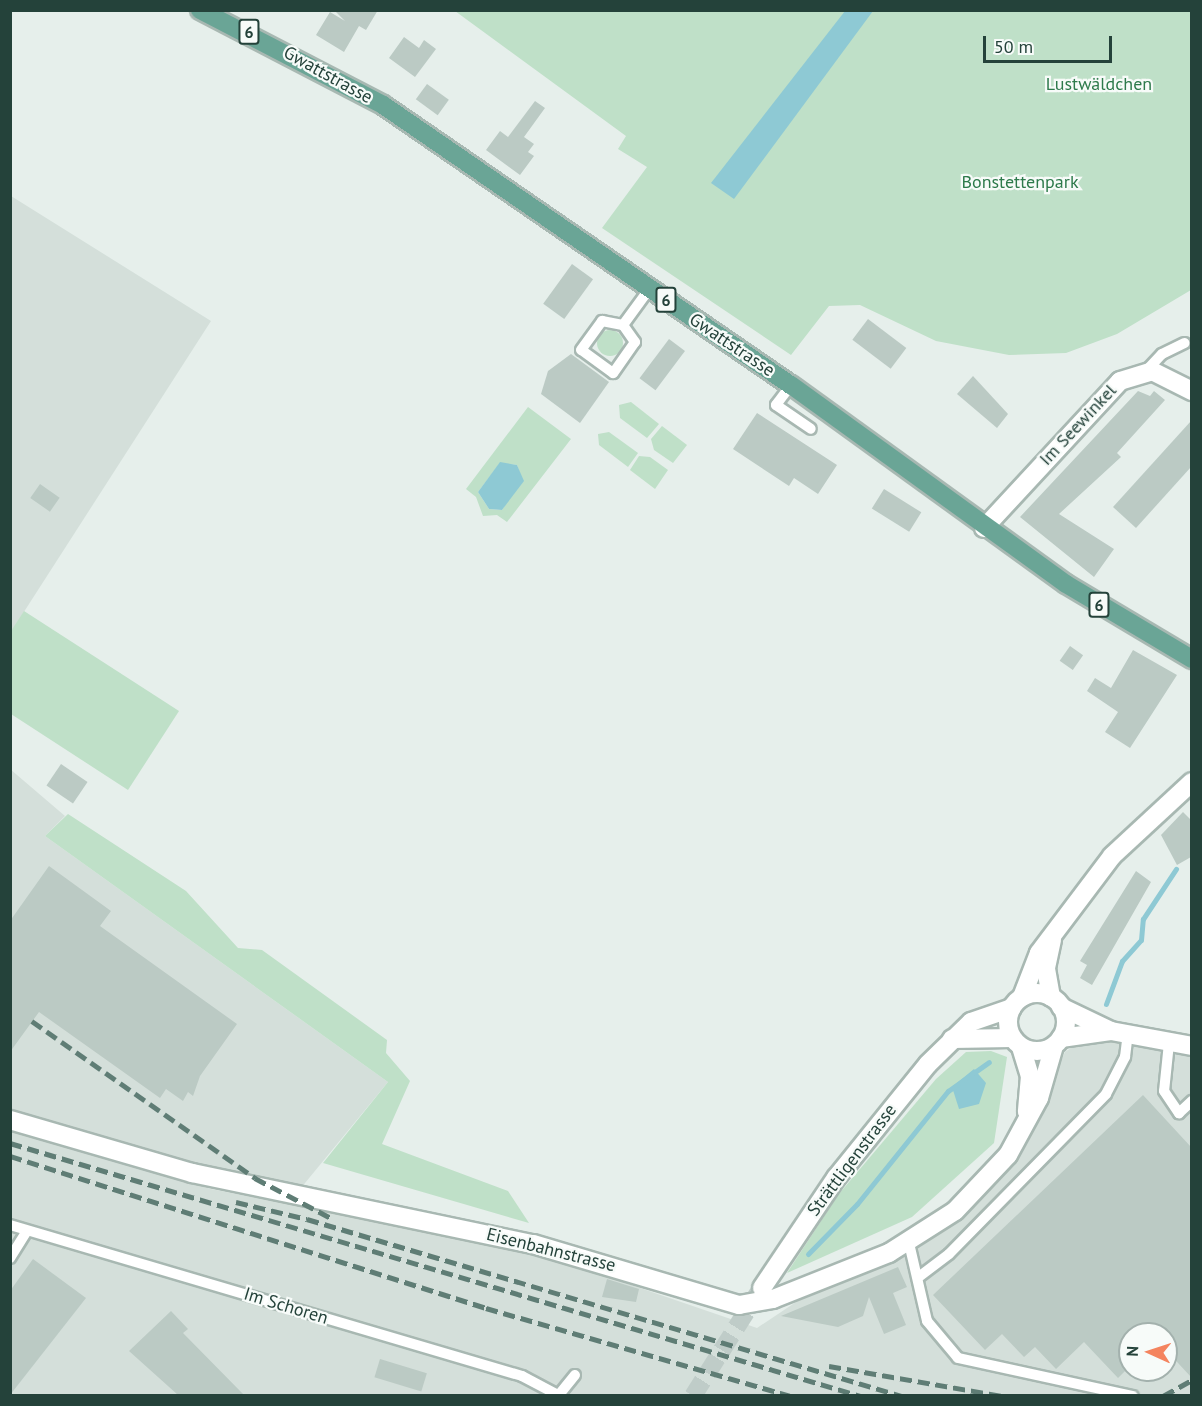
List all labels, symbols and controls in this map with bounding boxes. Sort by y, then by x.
road number: 6 [237,19,261,45]
scale bar [986,24,1115,62]
text: 50 m [994,35,1033,58]
street label: Gwattstrasse [280,42,376,108]
park label: Lustwäldchen [1046,73,1152,95]
park label: Bonstettenpark [961,171,1079,193]
road number: 6 [654,287,678,313]
street label: Gwattstrasse [685,309,779,381]
street label: Im Seewinkel [1035,380,1121,470]
road number: 6 [1087,592,1111,618]
street label: Strättligenstrasse [803,1100,901,1220]
street label: Eisenbahnstrasse [484,1224,618,1276]
street label: Im Schoren [241,1283,331,1329]
north arrow [1118,1322,1178,1382]
text: N [1122,1345,1142,1357]

